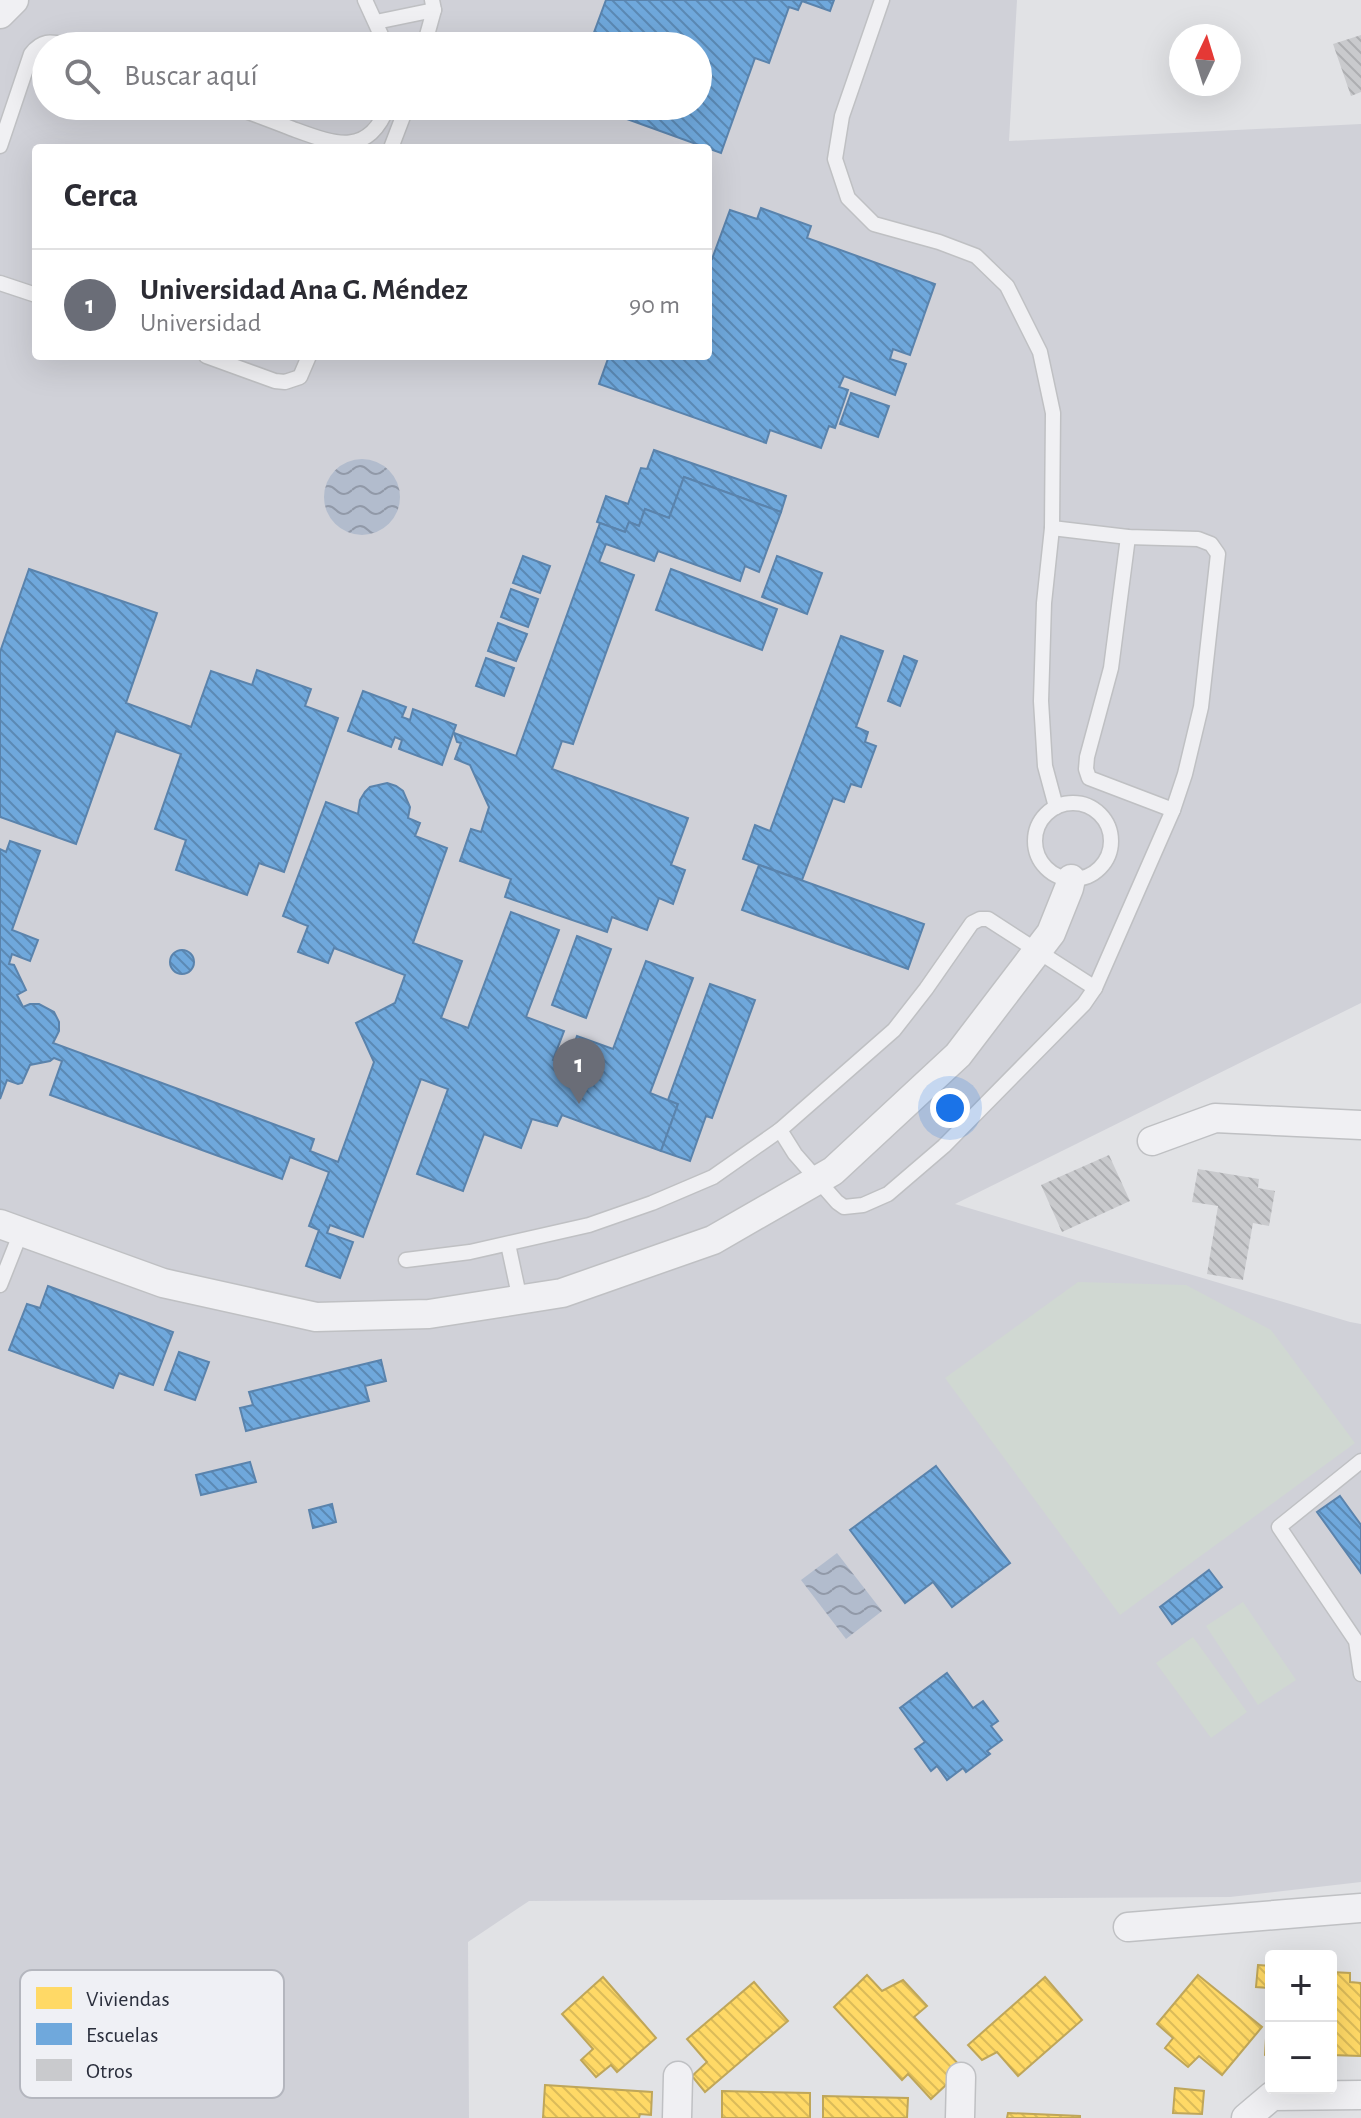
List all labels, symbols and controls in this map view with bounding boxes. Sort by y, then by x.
north arrow [1169,24,1241,96]
search box [32,32,712,120]
icon: search [60,54,104,98]
text: Buscar aquí [124,61,258,91]
text: Cerca [64,179,138,213]
text: Universidad Ana G. Méndez [140,275,468,305]
text: 1 [85,292,95,318]
text: 90 m [629,292,680,318]
text: Universidad [140,310,261,336]
pin: 1 [553,1038,605,1104]
your location [930,1088,970,1128]
map controls [1265,1950,1337,2094]
button: + [1265,1950,1337,2022]
legend [20,1970,284,2098]
text: Viviendas [86,1988,170,2010]
button: − [1265,2022,1337,2094]
text: Escuelas [86,2024,158,2046]
text: Otros [86,2060,133,2082]

